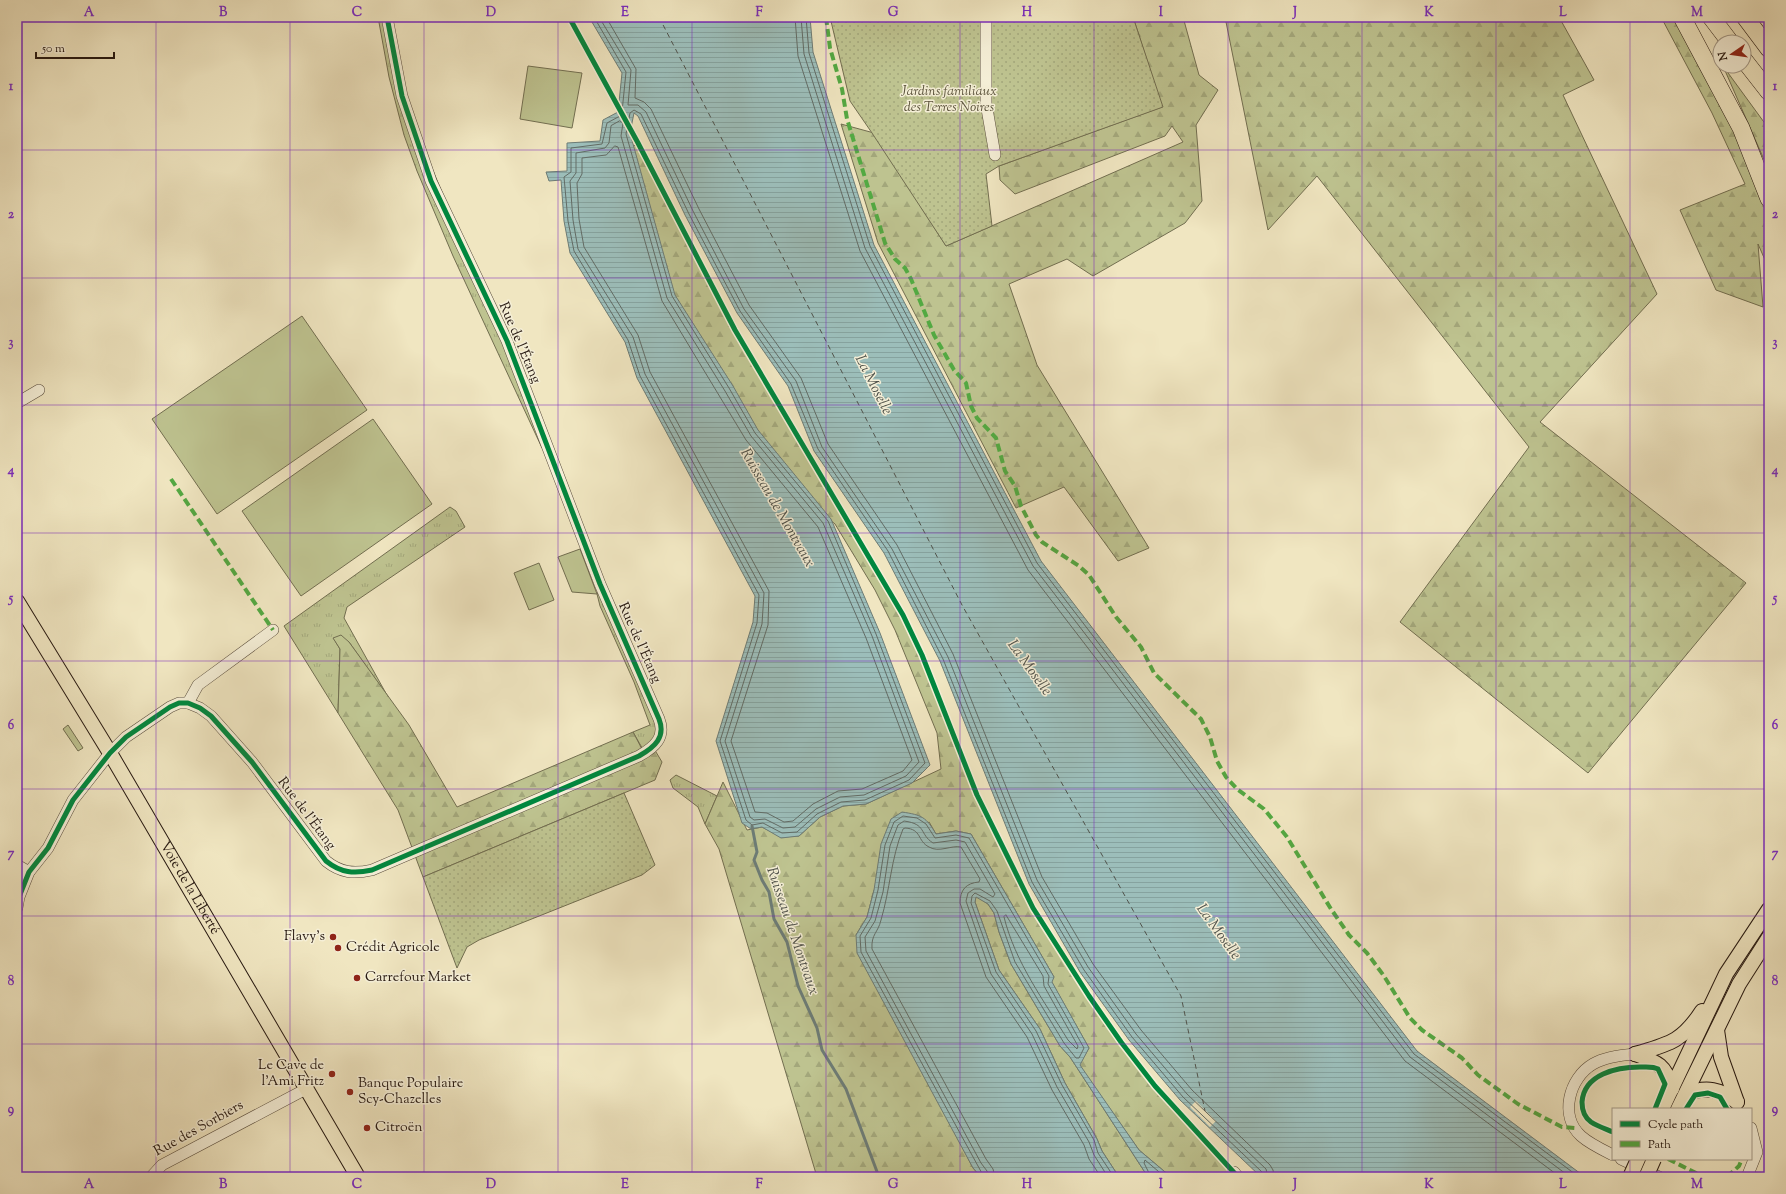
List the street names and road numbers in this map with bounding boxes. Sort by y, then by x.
street label: Rue de l'Étang [493,299,545,387]
street label: Rue de l'Étang [612,599,666,687]
street label: Rue de l'Étang [272,773,340,855]
street label: Voie de la Liberté [154,838,224,939]
street label: Rue des Sorbiers [150,1096,248,1162]

